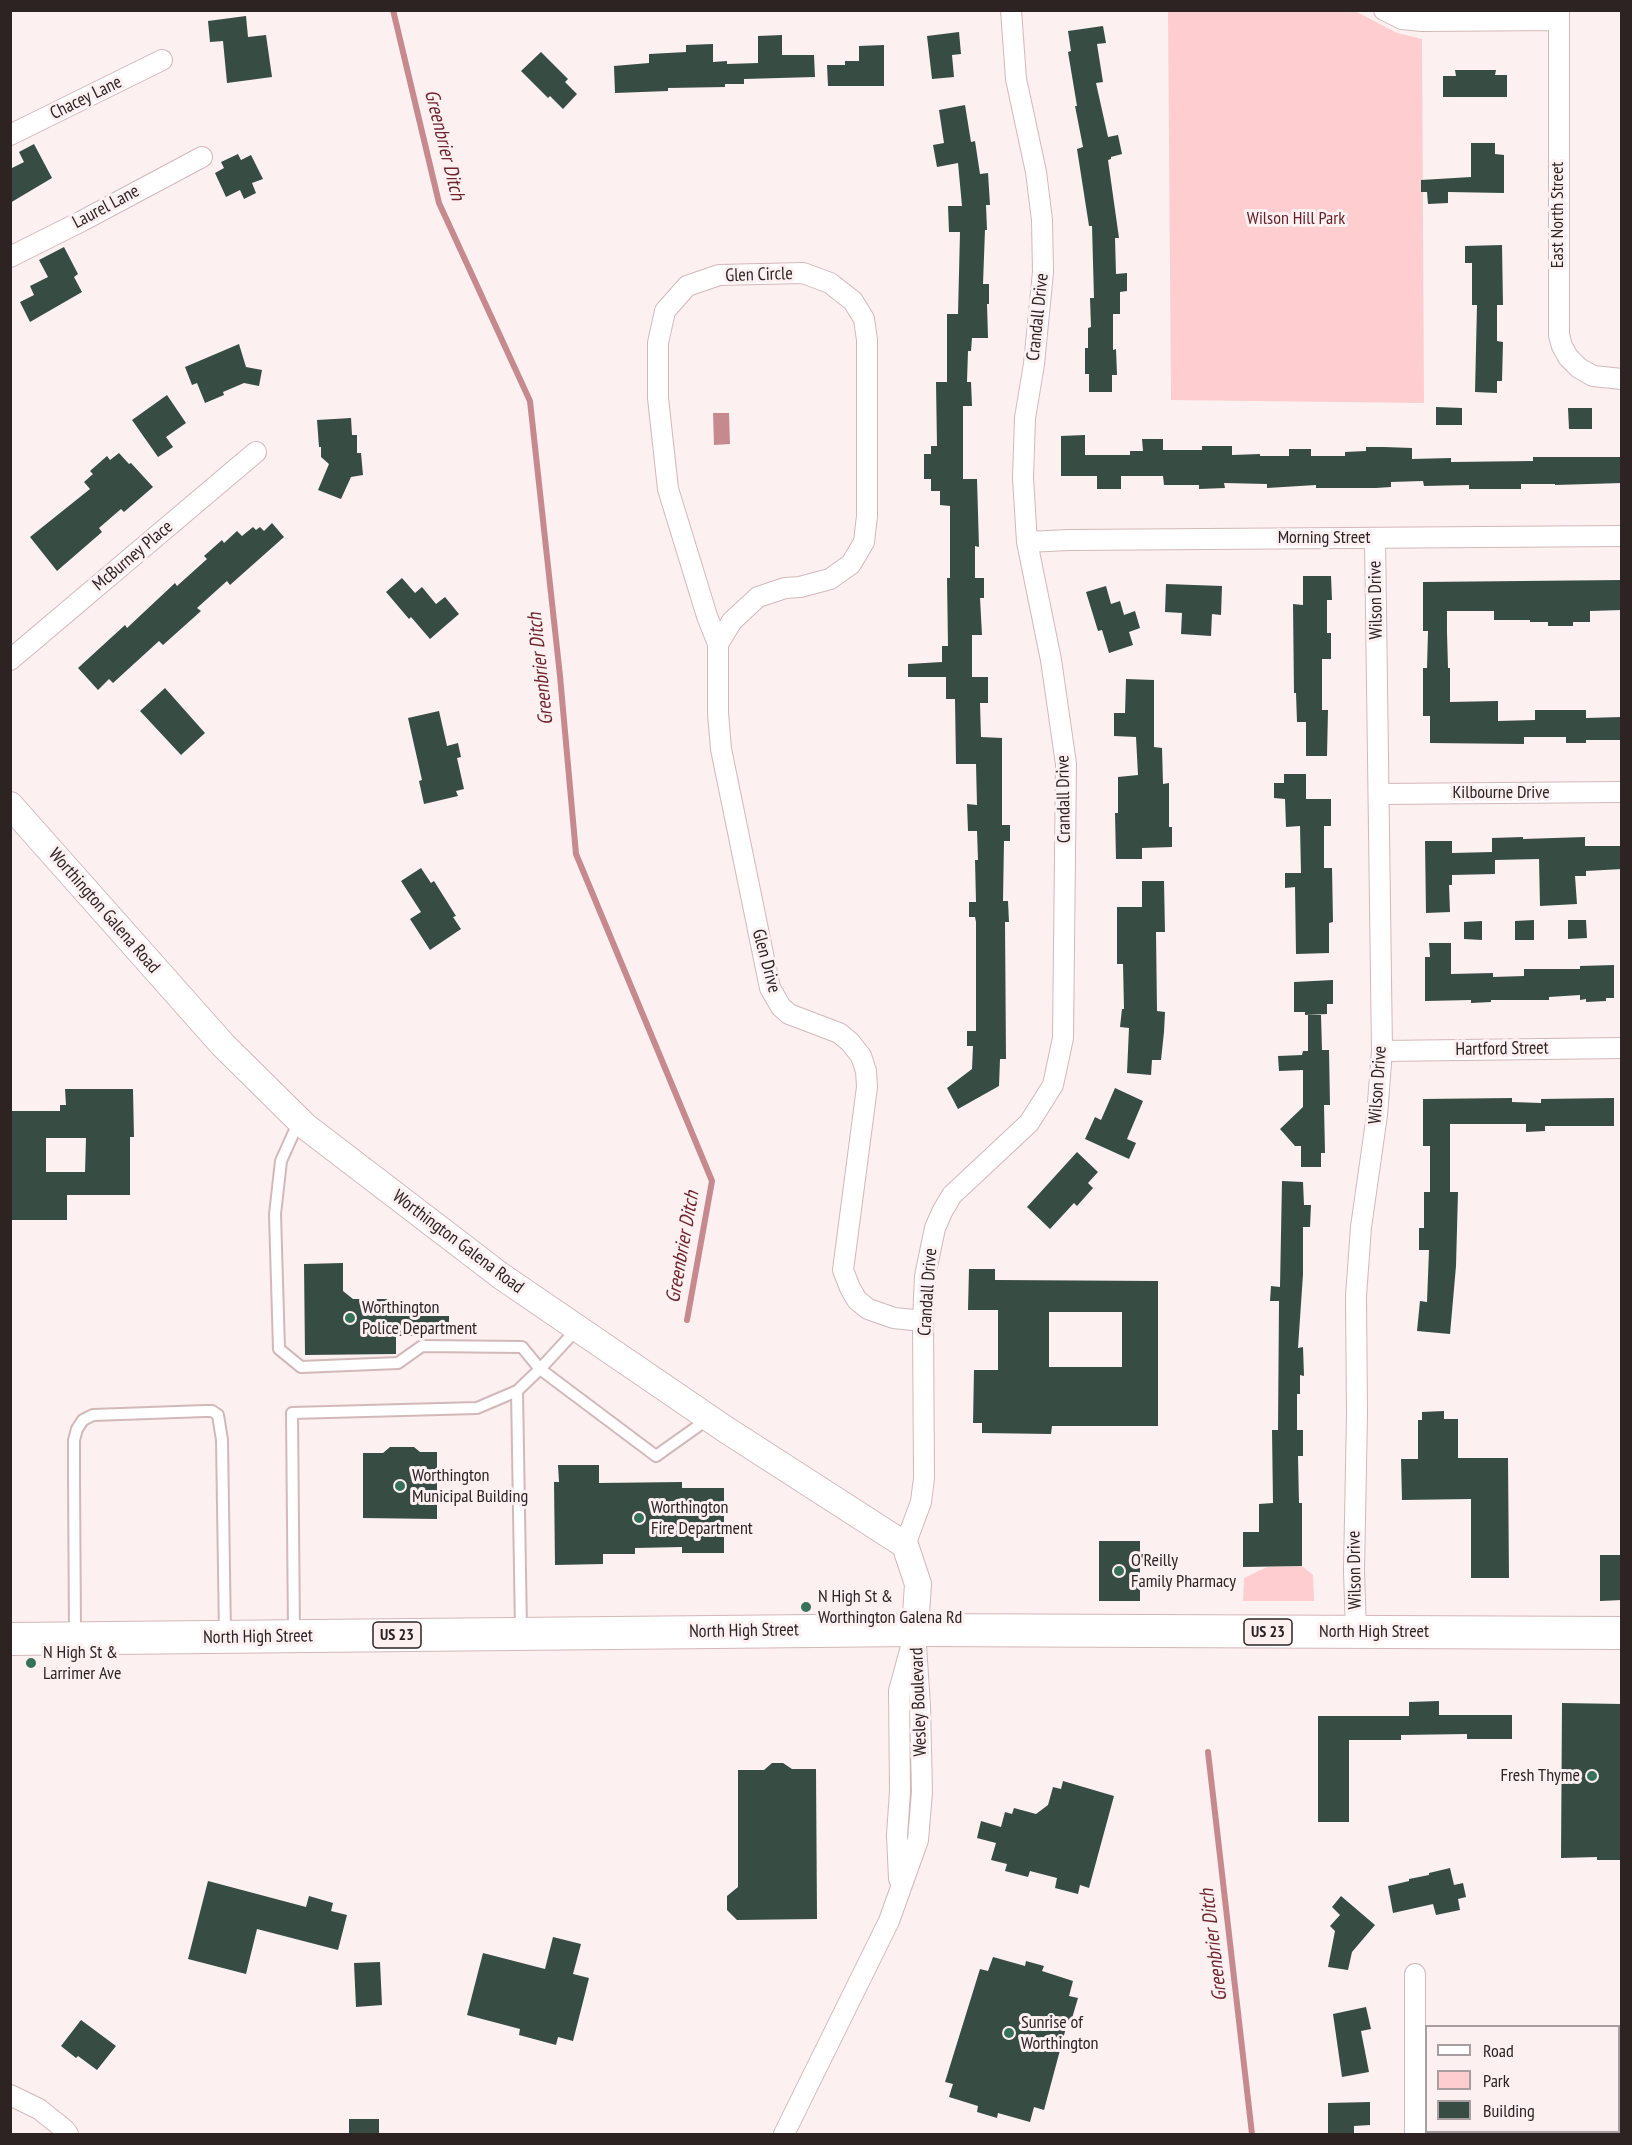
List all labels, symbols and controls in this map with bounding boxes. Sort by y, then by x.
street label: Chacey Lane [47,71,125,125]
water label: Greenbrier Ditch [419,87,469,203]
street label: East North Street [1547,162,1569,268]
street label: Laurel Lane [69,180,143,234]
park label: Wilson Hill Park [1247,208,1345,230]
street label: Glen Circle [725,263,793,287]
street label: Crandall Drive [1023,272,1053,362]
street label: McBurney Place [89,516,177,596]
street label: Morning Street [1278,527,1370,549]
street label: Wilson Drive [1365,561,1387,639]
water label: Greenbrier Ditch [523,612,559,726]
street label: Crandall Drive [1052,755,1076,843]
street label: Kilbourne Drive [1452,782,1550,804]
street label: Worthington Galena Road [44,844,164,978]
street label: Glen Drive [747,927,785,995]
street label: Hartford Street [1455,1037,1549,1061]
street label: Wilson Drive [1364,1045,1392,1125]
street label: Worthington Galena Road [388,1186,528,1298]
water label: Greenbrier Ditch [661,1189,705,1305]
street label: Crandall Drive [914,1247,942,1337]
place label: Worthington Police Department [362,1297,477,1340]
marker: Worthington Police Department [343,1311,357,1325]
place label: Worthington Municipal Building [412,1465,528,1508]
marker: Worthington Municipal Building [393,1479,407,1493]
place label: Worthington Fire Department [651,1497,753,1540]
marker: Worthington Fire Department [632,1511,646,1525]
street label: Wilson Drive [1344,1531,1366,1609]
place label: O'Reilly Family Pharmacy [1131,1550,1236,1592]
marker: O'Reilly Family Pharmacy [1112,1564,1126,1578]
place label: N High St & Worthington Galena Rd [818,1586,962,1628]
marker: N High St & Worthington Galena Rd [799,1600,813,1614]
street label: North High Street [689,1619,799,1643]
road number: US 23 [1244,1619,1292,1645]
street label: North High Street [1319,1621,1429,1643]
road number: US 23 [373,1622,421,1648]
street label: North High Street [203,1625,313,1649]
place label: N High St & Larrimer Ave [43,1642,121,1684]
street label: Wesley Boulevard [906,1647,932,1757]
marker: N High St & Larrimer Ave [24,1656,38,1670]
place label: Fresh Thyme [1500,1765,1580,1787]
marker: Fresh Thyme [1585,1769,1599,1783]
water label: Greenbrier Ditch [1195,1887,1233,2003]
place label: Sunrise of Worthington [1021,2012,1099,2054]
legend [1425,2025,1620,2133]
marker: Sunrise of Worthington [1002,2026,1016,2040]
text: Road [1483,2039,1514,2062]
text: Park [1483,2069,1510,2092]
text: Building [1483,2099,1535,2122]

